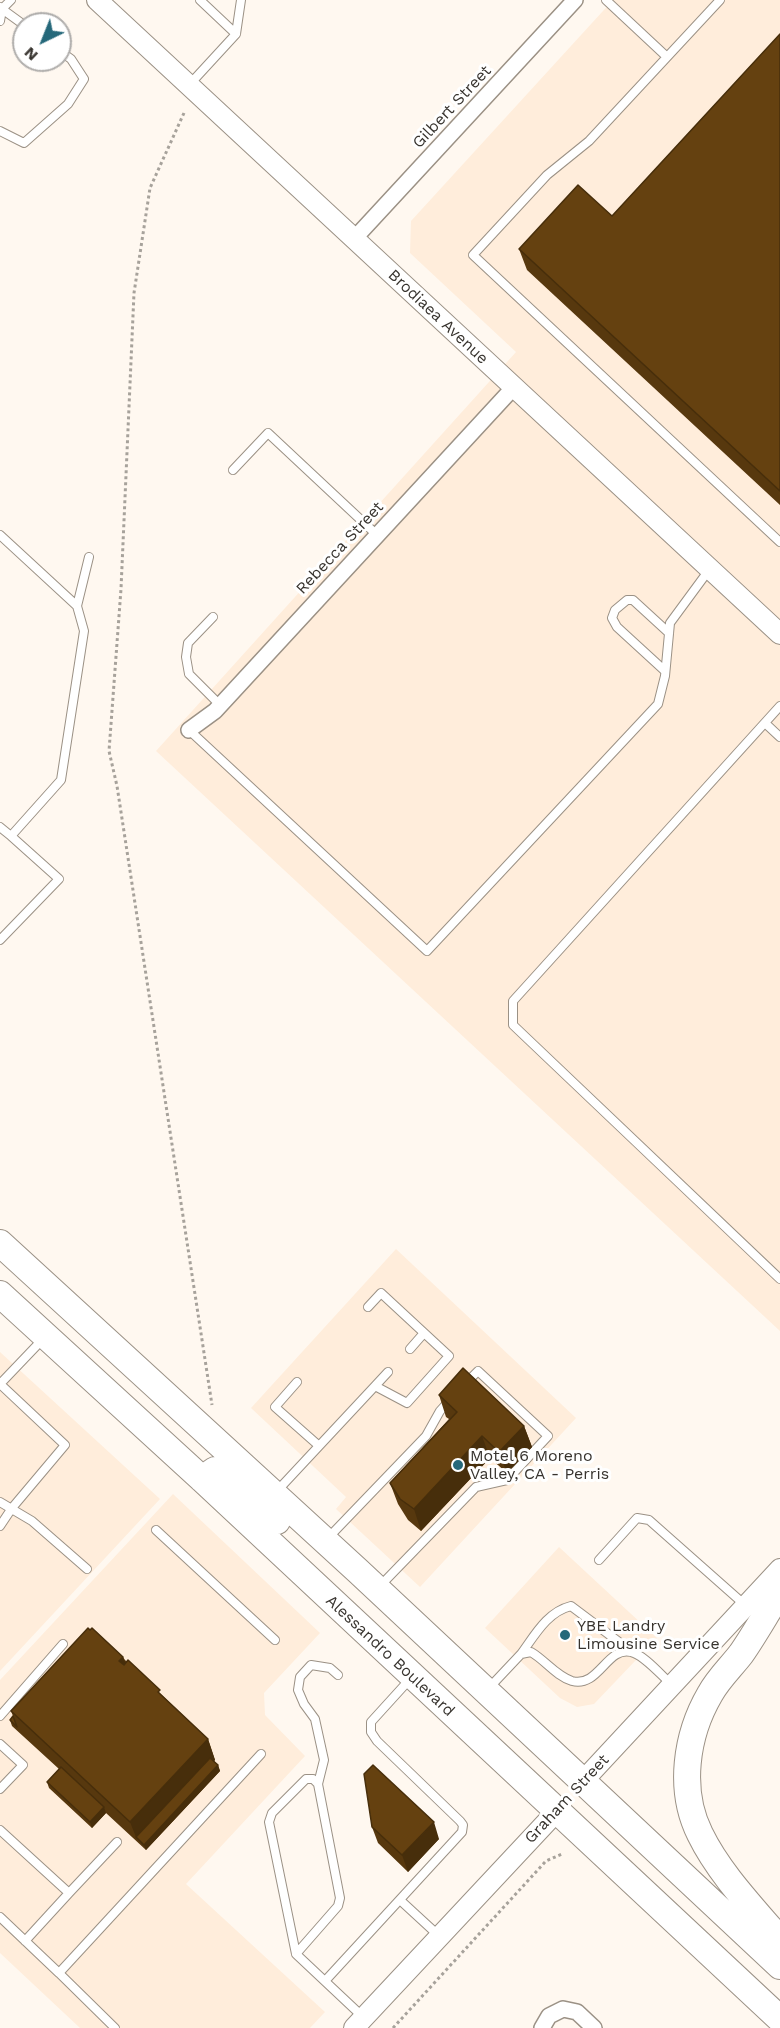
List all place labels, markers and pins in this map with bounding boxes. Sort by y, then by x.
place label: Motel 6 Moreno Valley, CA - Perris [470,1446,609,1484]
marker: Motel 6 Moreno Valley, CA - Perris [451,1458,465,1472]
place label: YBE Landry Limousine Service [577,1616,720,1654]
marker: YBE Landry Limousine Service [558,1628,572,1642]

